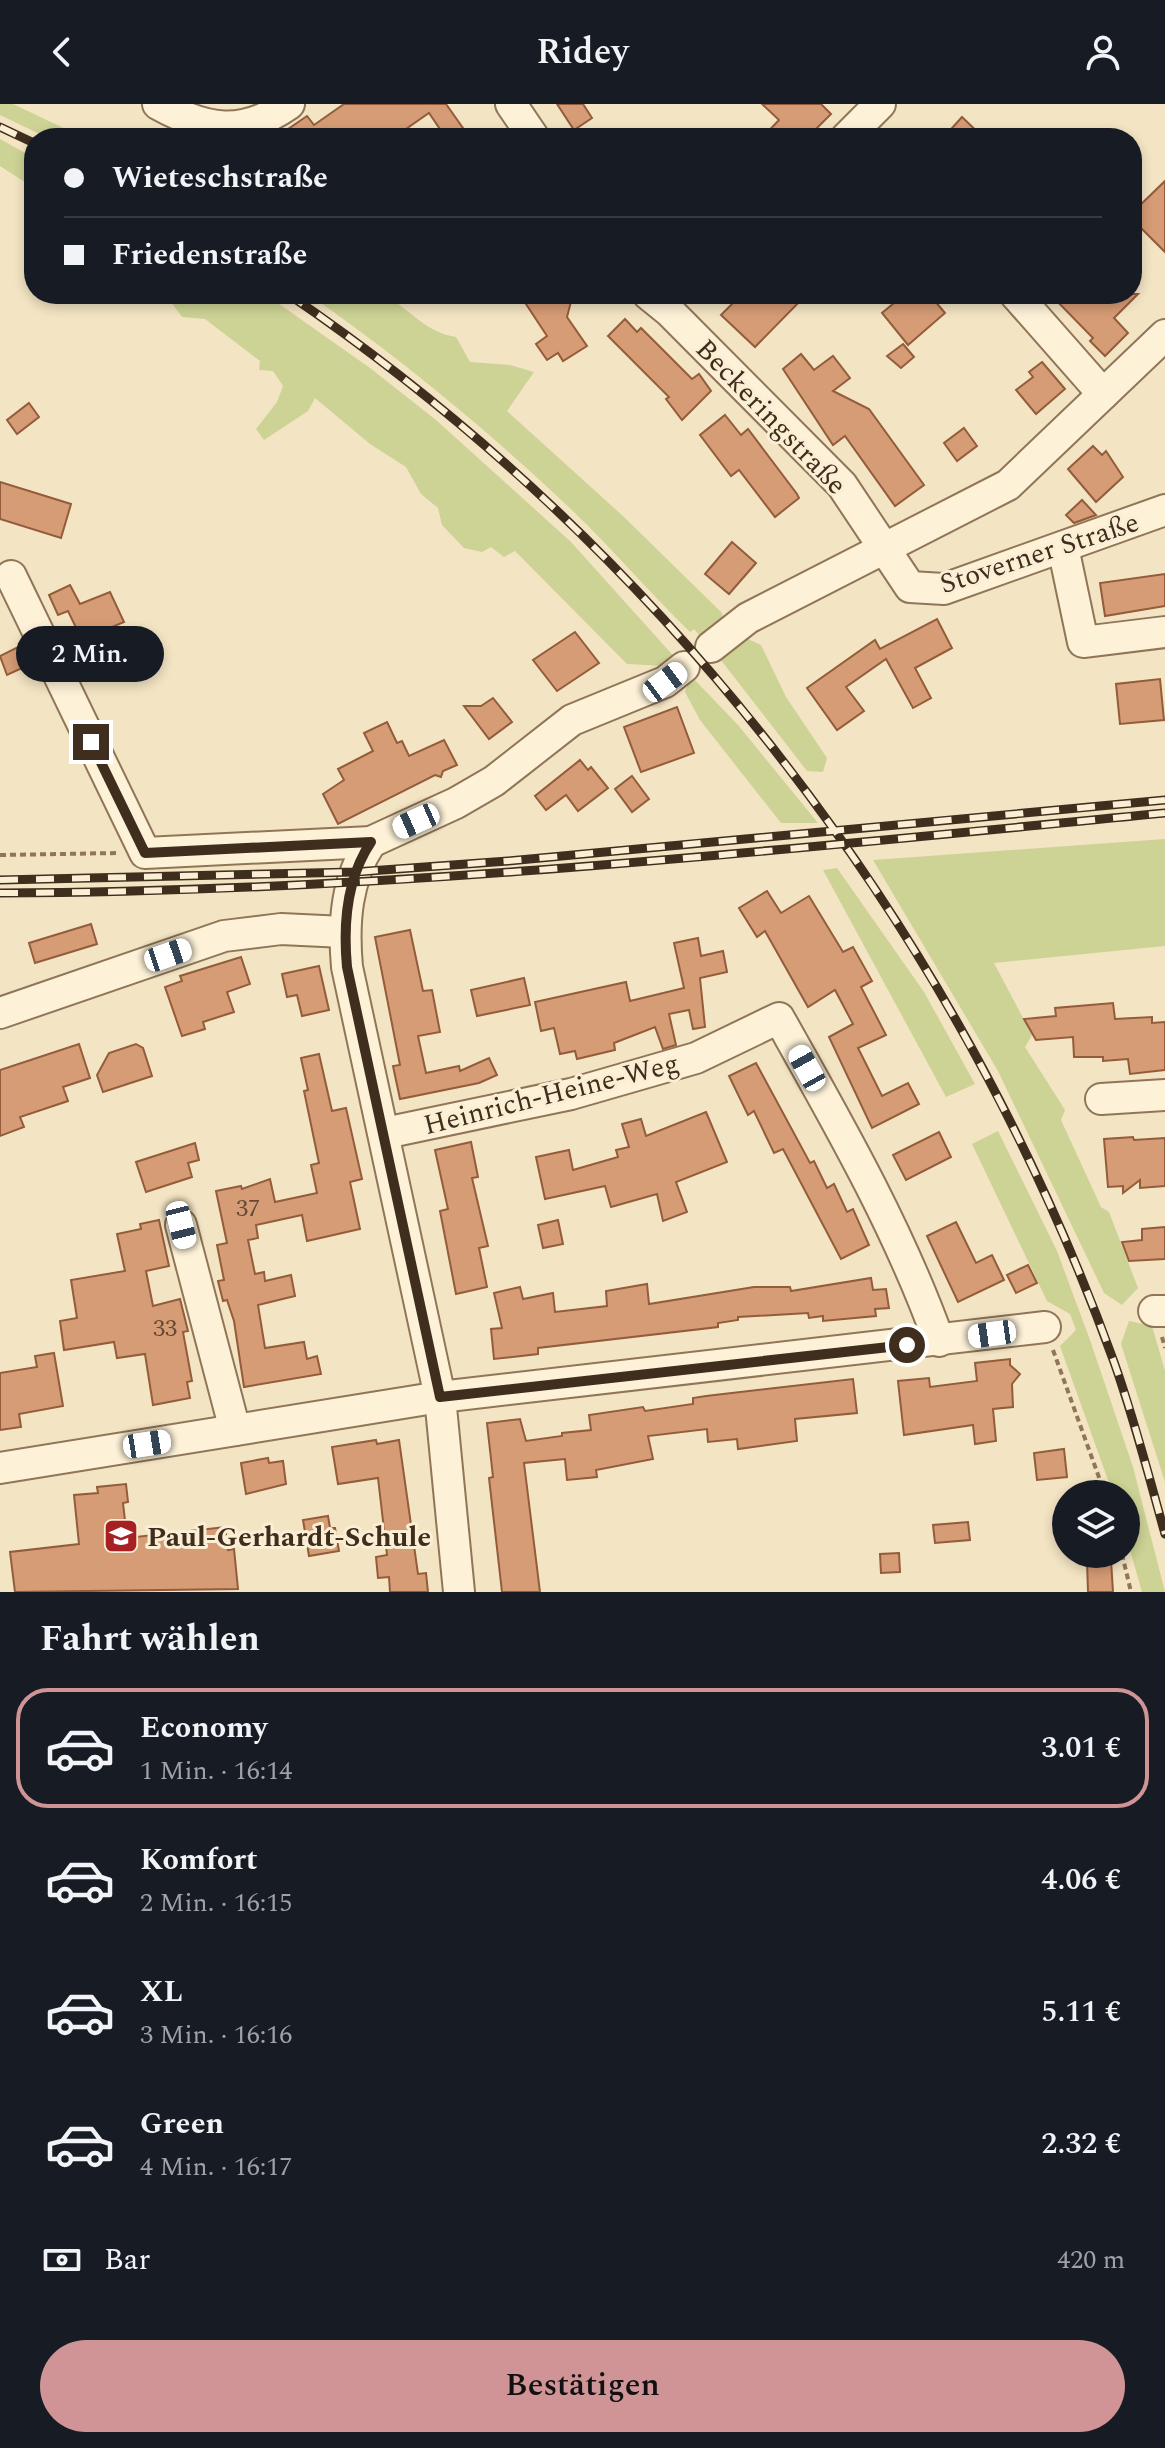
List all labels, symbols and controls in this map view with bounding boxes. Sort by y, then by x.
text: Ridey [536,25,629,80]
icon: back [40,30,84,74]
icon: person [1081,30,1125,74]
text: Wieteschstraße [112,155,328,201]
text: Friedenstraße [112,232,307,278]
street label: Beckeringstraße [685,329,857,505]
street label: Stoverner Straße [934,501,1145,606]
callout: 2 Min. [17,626,165,682]
text: 2 Min. [52,634,128,674]
car [639,658,691,706]
route end [73,724,109,760]
car [389,800,443,842]
car [141,936,195,974]
car [785,1041,829,1095]
street label: Heinrich-Heine-Weg [419,1042,684,1147]
house number: 37 [236,1191,260,1227]
car [164,1199,198,1251]
house number: 33 [153,1311,177,1347]
car [967,1319,1017,1349]
route start [889,1327,925,1363]
car [121,1428,173,1460]
map controls [1052,1480,1140,1568]
button: layers [1052,1480,1140,1568]
place label: Paul-Gerhardt-Schule [147,1516,431,1559]
school or university icon: Paul-Gerhardt-Schule [102,1517,140,1555]
text: Fahrt wählen [40,1612,260,1667]
text: Economy [140,1705,267,1751]
icon: car [44,1712,116,1784]
text: 3.01 € [1041,1725,1121,1771]
text: 1 Min. · 16:14 [140,1751,292,1791]
text: Komfort [140,1837,258,1883]
icon: car [44,1844,116,1916]
text: 4.06 € [1041,1857,1121,1903]
text: 2 Min. · 16:15 [140,1883,292,1923]
text: XL [140,1969,183,2015]
icon: car [44,1976,116,2048]
text: 5.11 € [1041,1989,1121,2035]
text: 3 Min. · 16:16 [140,2015,292,2055]
text: Green [140,2101,224,2147]
icon: car [44,2108,116,2180]
text: 2.32 € [1041,2121,1121,2167]
text: 4 Min. · 16:17 [140,2147,292,2187]
text: Bar [104,2237,150,2283]
icon: cash [40,2238,84,2282]
text: 420 m [1057,2240,1125,2280]
button: Bestätigen [40,2340,1125,2432]

